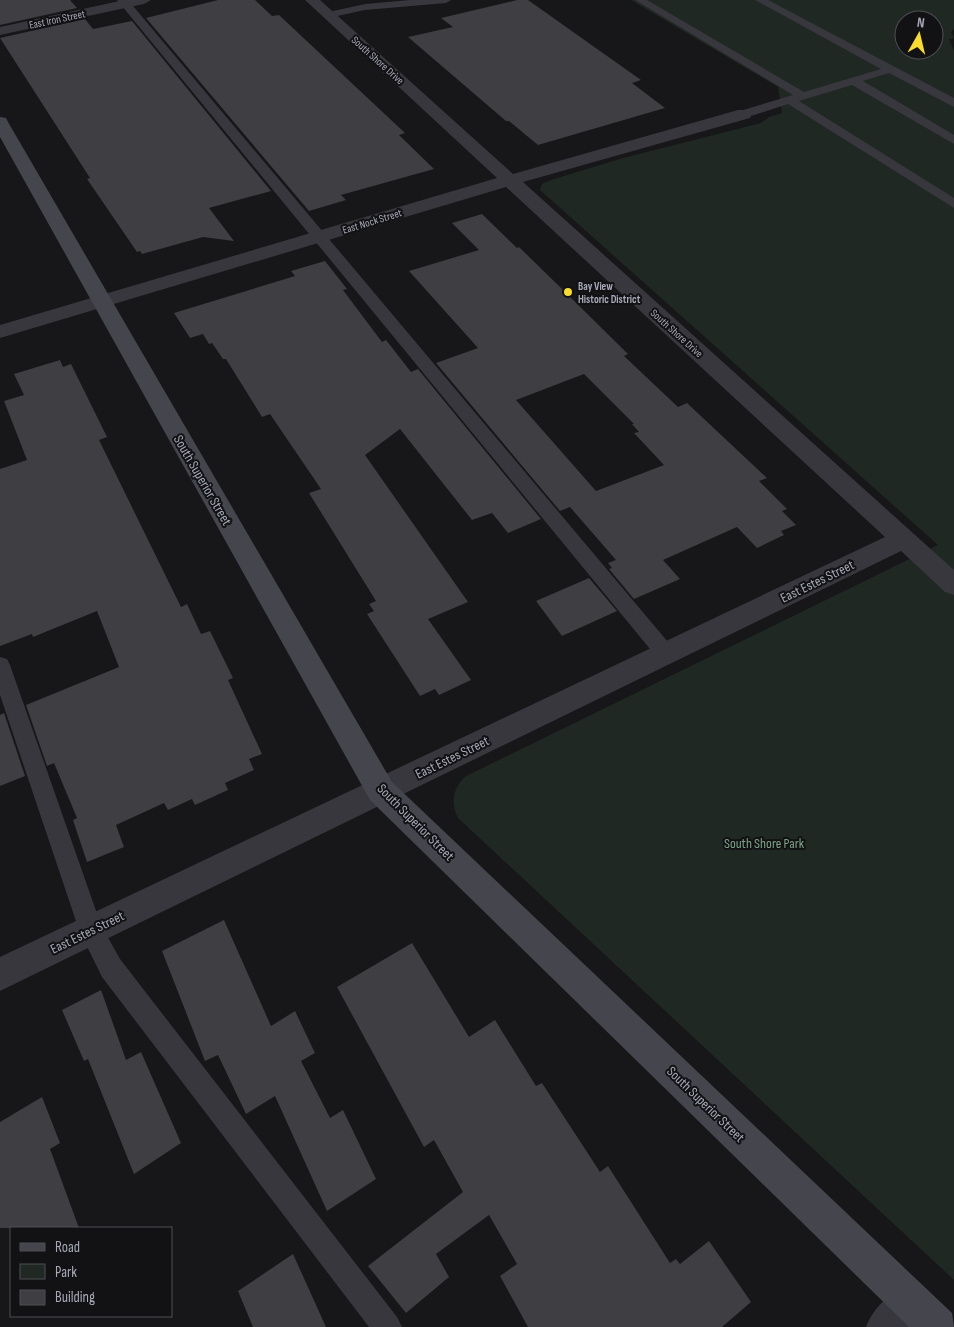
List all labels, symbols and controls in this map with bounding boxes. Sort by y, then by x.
street label: East Iron Street [28,7,87,32]
north arrow [894,10,944,60]
text: N [916,14,926,32]
street label: South Shore Drive [349,33,407,87]
street label: East Nock Street [341,206,404,237]
place label: Bay View Historic District [578,280,641,306]
marker: Bay View Historic District [562,286,574,298]
street label: South Shore Drive [648,306,706,360]
street label: South Superior Street [170,432,235,529]
street label: East Estes Street [778,556,857,607]
street label: East Estes Street [413,732,492,783]
street label: South Superior Street [374,780,458,864]
park label: South Shore Park [724,835,805,852]
street label: East Estes Street [48,907,127,958]
street label: South Superior Street [663,1063,748,1146]
legend [10,1227,172,1317]
text: Road [55,1238,80,1257]
text: Park [55,1263,77,1282]
text: Building [55,1288,95,1307]

